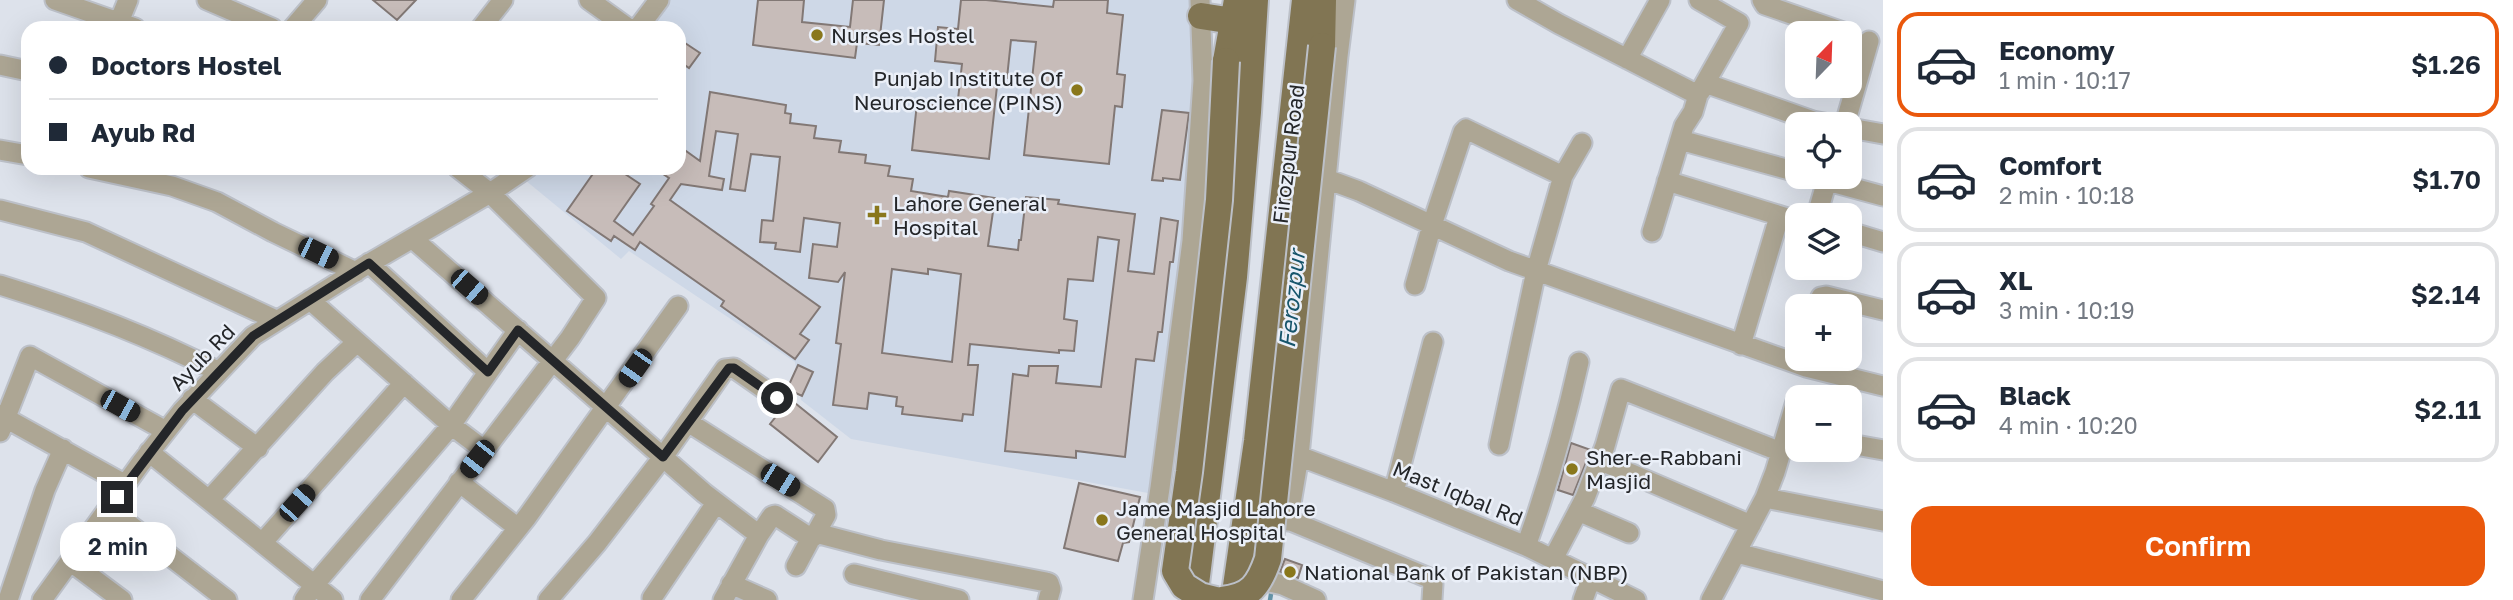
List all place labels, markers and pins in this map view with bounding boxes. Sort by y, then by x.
place label: Nurses Hostel [831,22,975,48]
marker: Nurses Hostel [809,27,825,43]
place label: Punjab Institute Of Neuroscience (PINS) [854,65,1063,115]
marker: Punjab Institute Of Neuroscience (PINS) [1069,82,1085,98]
place label: Lahore General Hospital [893,190,1047,240]
marker: Lahore General Hospital [867,205,887,225]
place label: Sher-e-Rabbani Masjid [1586,444,1742,494]
marker: Sher-e-Rabbani Masjid [1564,461,1580,477]
place label: Jame Masjid Lahore General Hospital [1116,495,1316,545]
marker: Jame Masjid Lahore General Hospital [1094,512,1110,528]
place label: National Bank of Pakistan (NBP) [1304,559,1628,585]
marker: National Bank of Pakistan (NBP) [1282,564,1298,580]

